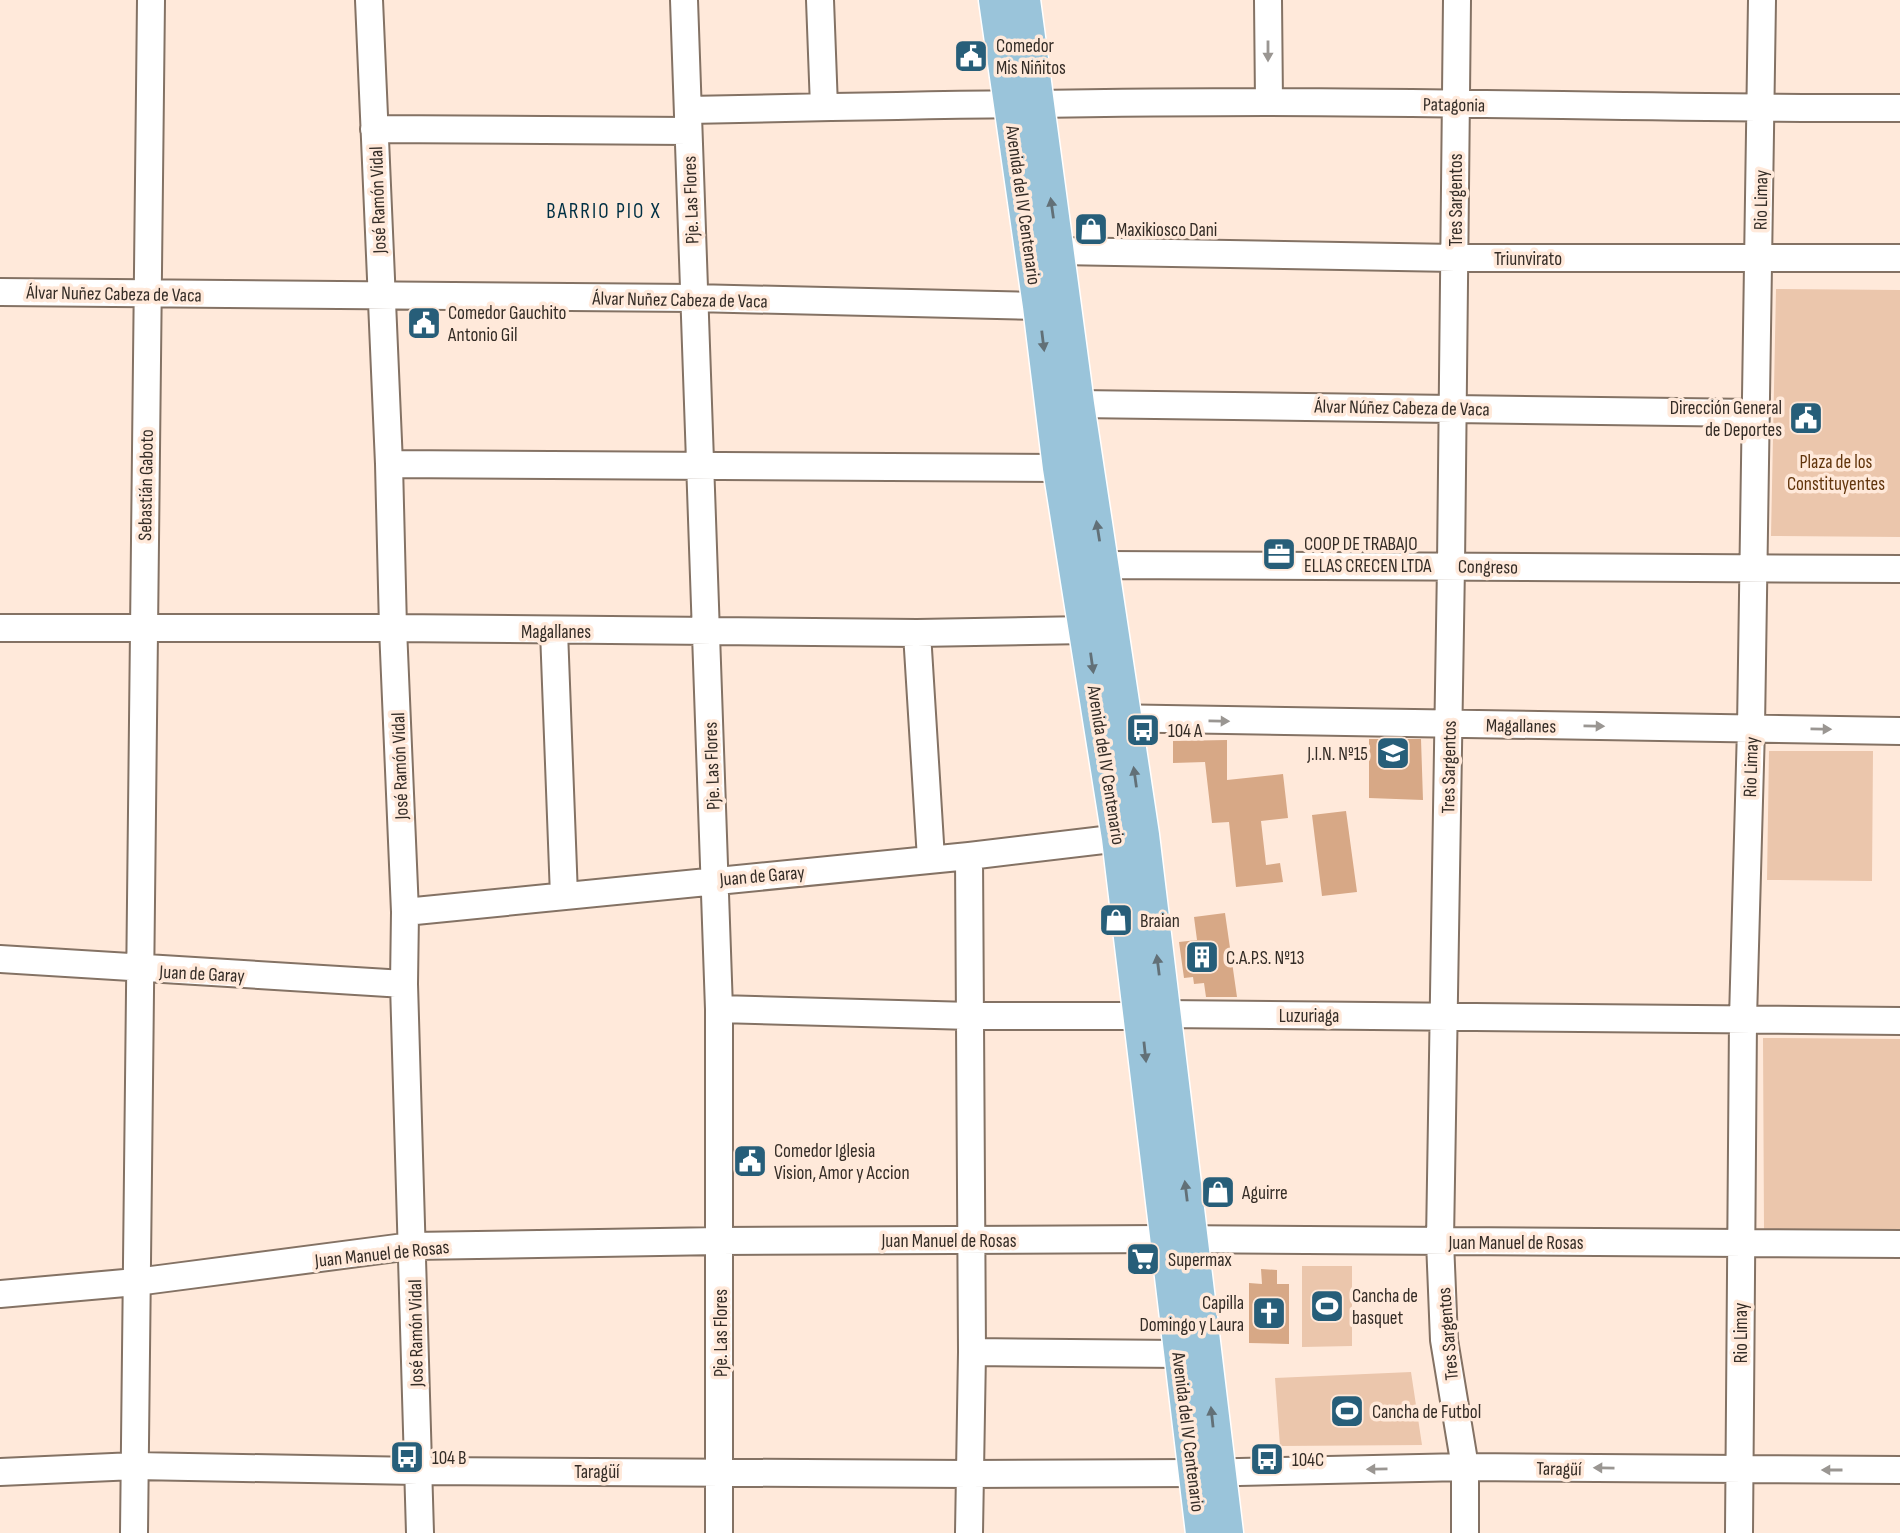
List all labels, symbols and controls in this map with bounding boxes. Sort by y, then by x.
place label: Comedor Mis Niñitos [996,35,1066,80]
public building icon: Comedor Mis Niñitos [952,37,990,75]
one-way arrow [1262,40,1274,62]
street label: Patagonia [1423,93,1485,118]
street label: Avenida del IV Centenario [1000,123,1045,286]
street label: José Ramón Vidal [365,146,392,255]
street label: Tres Sargentos [1445,153,1468,247]
street label: Pje. Las Flores [678,155,705,244]
street label: Rio Limay [1749,169,1774,230]
one-way arrow [1046,197,1057,219]
district label: BARRIO PIO X [546,199,662,224]
shop icon: Maxikiosco Dani [1072,210,1110,248]
place label: Maxikiosco Dani [1116,219,1217,242]
street label: Triunvirato [1494,248,1562,271]
street label: Álvar Nuñez Cabeza de Vaca [25,281,202,308]
street label: Álvar Nuñez Cabeza de Vaca [591,287,768,314]
place label: Comedor Gauchito Antonio Gil [447,302,566,347]
public building icon: Comedor Gauchito Antonio Gil [405,304,443,342]
one-way arrow [1038,330,1049,352]
street label: Álvar Núñez Cabeza de Vaca [1313,395,1490,422]
place label: Dirección General de Deportes [1670,397,1782,442]
public building icon: Dirección General de Deportes [1787,399,1825,437]
street label: Sebastián Gaboto [134,429,159,541]
park label: Plaza de los Constituyentes [1787,451,1885,496]
one-way arrow [1092,520,1103,542]
place label: COOP DE TRABAJO ELLAS CRECEN LTDA [1304,533,1432,578]
office icon: COOP DE TRABAJO ELLAS CRECEN LTDA [1260,535,1298,573]
street label: Congreso [1458,555,1518,580]
street label: Magallanes [521,621,591,644]
one-way arrow [1086,652,1097,674]
street label: Avenida del IV Centenario [1081,683,1129,846]
bus stop icon: 104 A [1124,711,1162,749]
street label: José Ramón Vidal [387,712,414,821]
street label: Magallanes [1486,714,1556,739]
one-way arrow [1209,715,1231,726]
place label: 104 A [1168,720,1203,743]
street label: Tres Sargentos [1437,720,1462,814]
one-way arrow [1583,720,1605,732]
street label: Pje. Las Flores [699,721,726,810]
one-way arrow [1811,723,1833,735]
school or university icon: J.I.N. Nº15 [1374,734,1412,772]
street label: Rio Limay [1739,736,1764,798]
place label: J.I.N. Nº15 [1306,743,1368,766]
one-way arrow [1129,766,1140,788]
street label: Juan de Garay [718,861,806,892]
shop icon: Braian [1097,901,1135,939]
place label: Braian [1140,910,1180,933]
building icon: C.A.P.S. Nº13 [1183,938,1221,976]
place label: C.A.P.S. Nº13 [1226,947,1305,970]
one-way arrow [1153,954,1164,976]
street label: Juan de Garay [158,961,246,988]
street label: Luzuriaga [1279,1005,1339,1028]
one-way arrow [1139,1041,1150,1063]
place label: Comedor Iglesia Vision, Amor y Accion [774,1140,910,1185]
public building icon: Comedor Iglesia Vision, Amor y Accion [731,1142,769,1180]
shop icon: Aguirre [1199,1173,1237,1211]
one-way arrow [1181,1180,1192,1202]
place label: Aguirre [1241,1182,1288,1205]
street label: Juan Manuel de Rosas [880,1230,1017,1253]
street label: Juan Manuel de Rosas [1447,1232,1584,1255]
street label: Juan Manuel de Rosas [313,1236,451,1273]
supermarket icon: Supermax [1124,1240,1162,1278]
place label: Supermax [1168,1249,1232,1272]
street label: José Ramón Vidal [404,1279,429,1388]
place label: Cancha de basquet [1352,1285,1418,1330]
street label: Tres Sargentos [1433,1286,1464,1381]
sports icon: Cancha de basquet [1308,1287,1346,1325]
street label: Pje. Las Flores [710,1289,733,1377]
place label: Capilla Domingo y Laura [1139,1292,1244,1337]
church icon: Capilla Domingo y Laura [1250,1294,1288,1332]
street label: Rio Limay [1730,1302,1753,1363]
street label: Avenida del IV Centenario [1166,1350,1209,1513]
sports icon: Cancha de Futbol [1328,1392,1366,1430]
place label: Cancha de Futbol [1372,1401,1481,1424]
one-way arrow [1207,1406,1218,1428]
bus stop icon: 104 B [388,1438,426,1476]
bus stop icon: 104C [1248,1440,1286,1478]
place label: 104 B [432,1447,467,1470]
place label: 104C [1292,1449,1324,1472]
street label: Taragüí [1536,1458,1582,1481]
street label: Taragüí [574,1461,620,1484]
one-way arrow [1593,1462,1615,1474]
one-way arrow [1366,1463,1388,1474]
one-way arrow [1821,1464,1843,1476]

